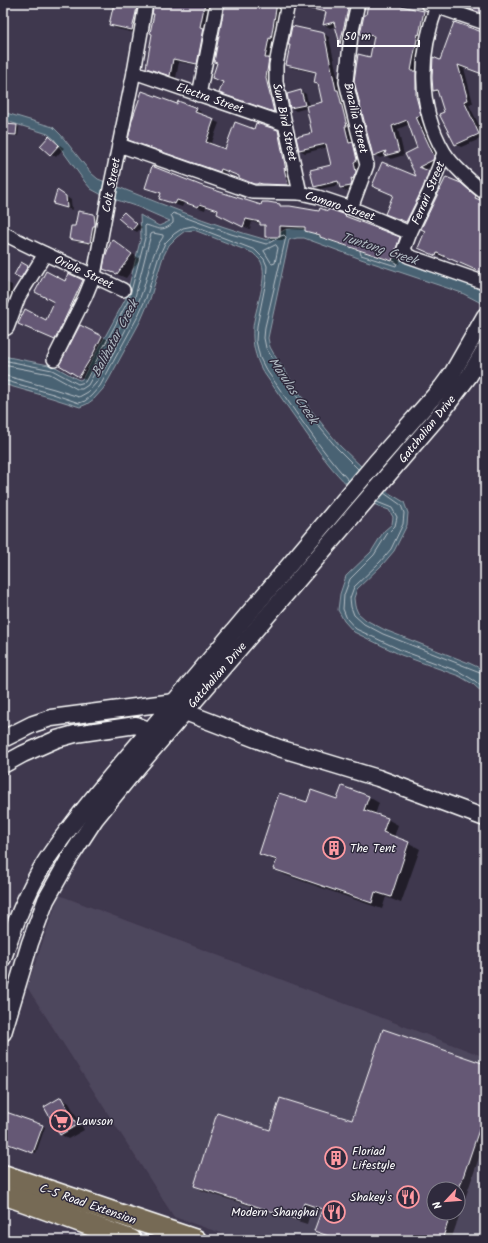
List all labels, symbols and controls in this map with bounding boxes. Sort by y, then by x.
scale bar [338,22,419,48]
text: 50 m [344,27,371,46]
street label: Electra Street [174,78,246,119]
street label: Sun Bird Street [267,81,302,163]
street label: Brazilia Street [338,81,373,156]
street label: Colt Street [97,156,126,214]
street label: Ferrari Street [407,158,450,228]
street label: Camaro Street [302,186,378,227]
water label: Tuntong Creek [339,227,422,272]
street label: Oriole Street [51,250,117,295]
water label: Balihatar Creek [86,295,145,381]
water label: Marulas Creek [263,353,324,430]
street label: Gatchalian Drive [394,391,461,467]
street label: Gatchalian Drive [183,637,252,713]
building icon: The Tent [321,835,347,861]
place label: The Tent [350,839,396,858]
supermarket icon: Lawson [48,1108,74,1134]
place label: Lawson [76,1112,113,1131]
place label: Floriad Lifestyle [352,1142,396,1175]
building icon: Floriad Lifestyle [323,1145,349,1171]
street label: C-5 Road Extension [37,1179,139,1230]
north arrow [426,1181,466,1221]
restaurant icon: Shakey's [395,1184,421,1210]
place label: Shakey's [350,1188,392,1207]
text: N [428,1198,448,1212]
restaurant icon: Modern Shanghai [321,1199,347,1225]
place label: Modern Shanghai [231,1203,319,1222]

